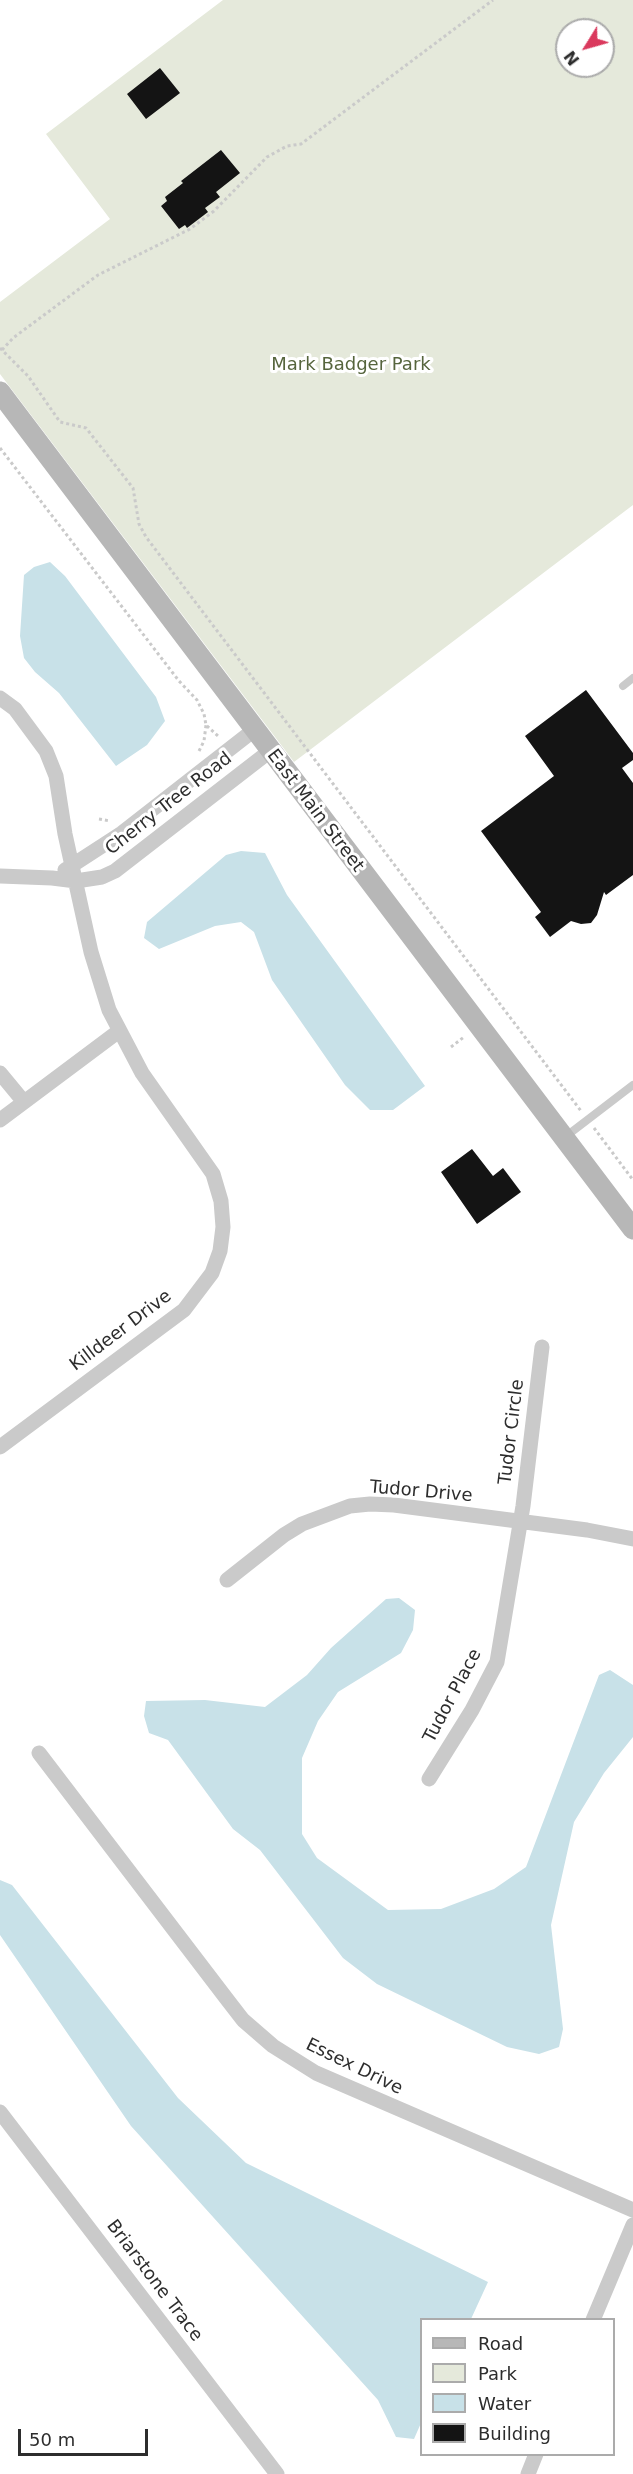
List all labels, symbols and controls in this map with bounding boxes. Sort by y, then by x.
north arrow [555,18,615,78]
text: N [560,47,583,69]
park label: Mark Badger Park [271,354,431,376]
street label: East Main Street [262,745,368,877]
street label: Cherry Tree Road [102,748,236,860]
street label: Killdeer Drive [66,1286,176,1376]
street label: Tudor Circle [495,1378,529,1486]
street label: Tudor Drive [369,1477,473,1507]
street label: Tudor Place [419,1645,487,1747]
street label: Essex Drive [302,2034,406,2100]
street label: Briarstone Trace [101,2216,207,2346]
legend [420,2318,615,2456]
text: Road [478,2333,523,2354]
text: Park [478,2363,517,2384]
text: Water [478,2393,531,2414]
scale bar [21,2417,152,2455]
text: Building [478,2423,551,2444]
text: 50 m [29,2429,75,2450]

